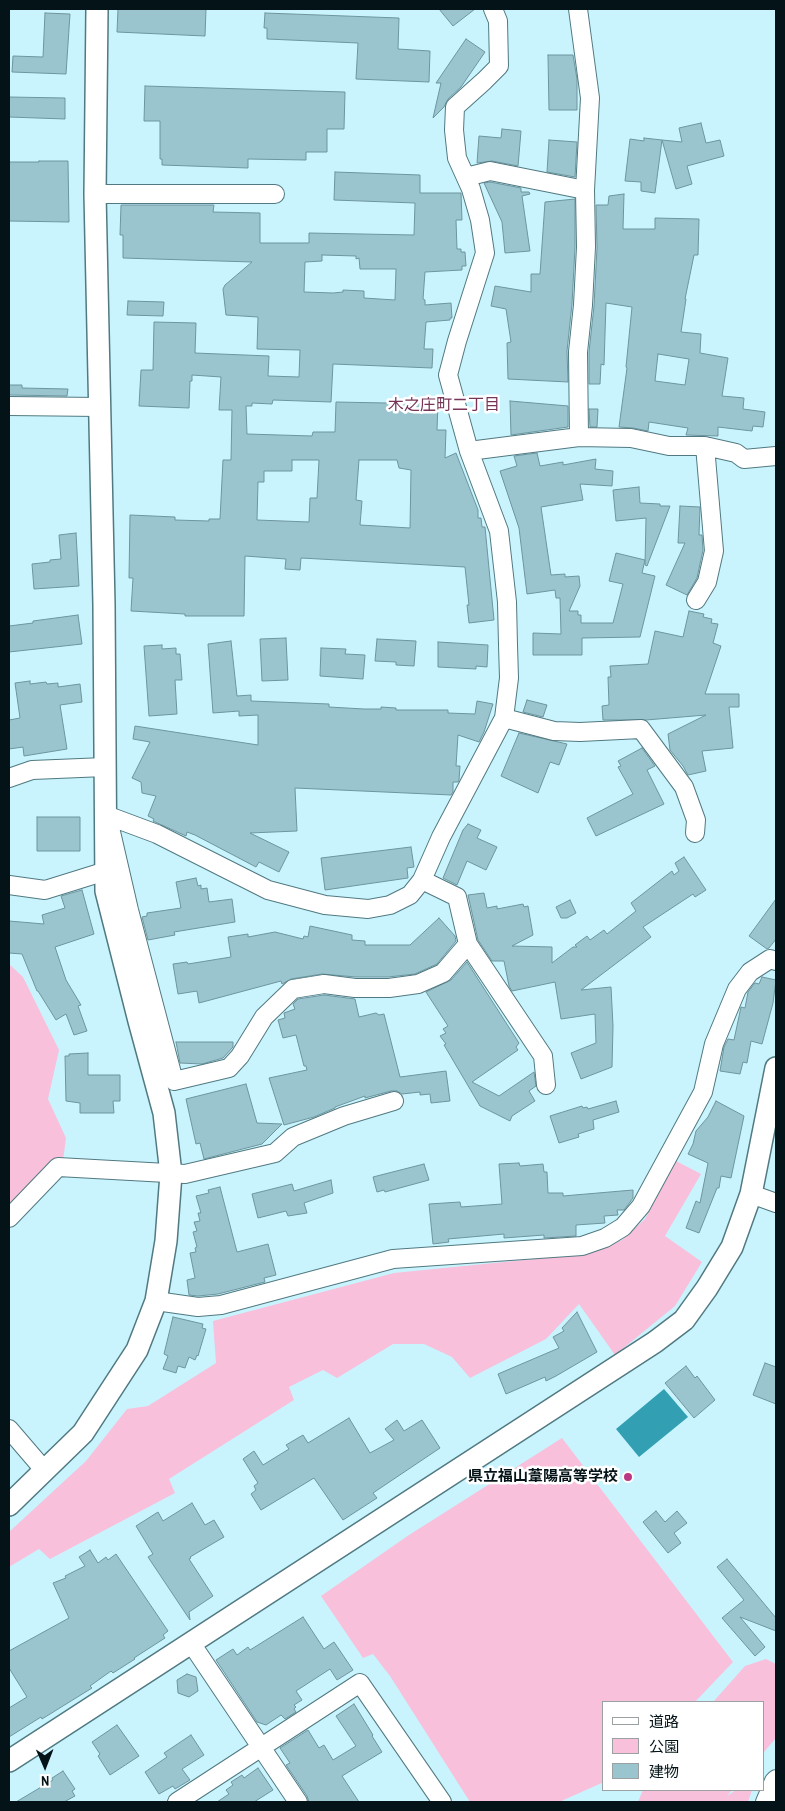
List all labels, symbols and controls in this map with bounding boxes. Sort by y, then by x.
district label: 木之庄町二丁目 [388,396,500,416]
place label: 県立福山葦陽高等学校 [468,1468,618,1486]
marker: 県立福山葦陽高等学校 [622,1471,634,1483]
legend [602,1701,765,1791]
text: 道路 [649,1711,679,1732]
text: 公園 [649,1736,679,1757]
north arrow [20,1741,70,1791]
text: 建物 [649,1761,679,1782]
text: N [41,1772,50,1790]

